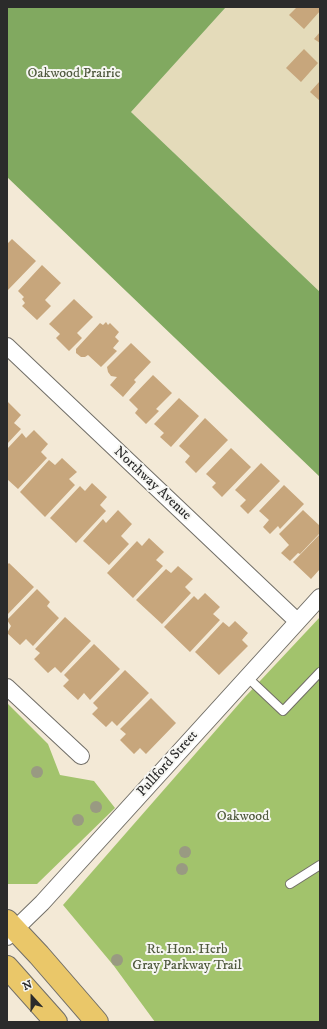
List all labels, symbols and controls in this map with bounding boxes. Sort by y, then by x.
park label: Oakwood Prairie [28,66,120,82]
street label: Northway Avenue [110,444,194,524]
street label: Pullford Street [134,728,202,800]
park label: Oakwood [217,809,269,825]
park label: Rt. Hon. Herb Gray Parkway Trail [132,942,242,974]
north arrow [12,977,52,1017]
text: N [21,978,34,994]

